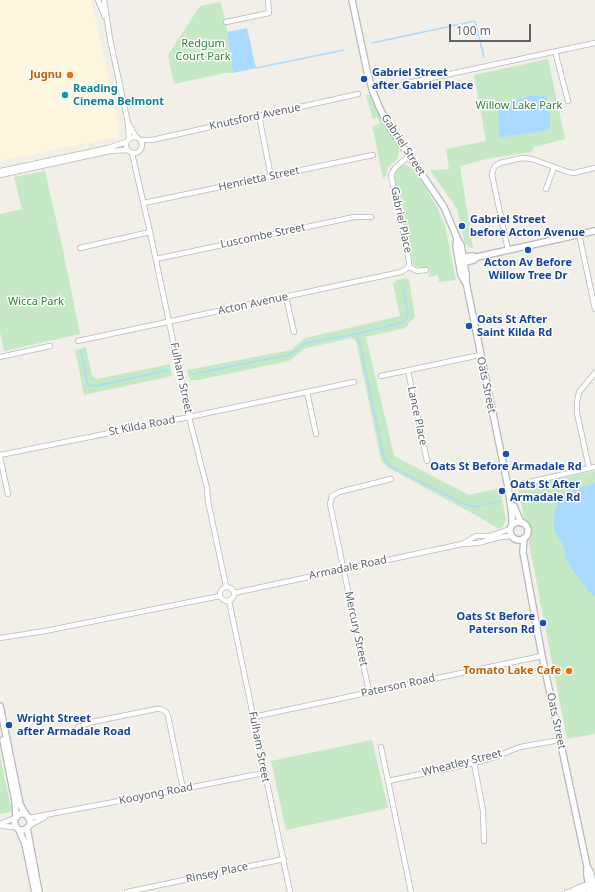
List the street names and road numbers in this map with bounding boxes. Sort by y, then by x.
street label: Knutsford Avenue [208,101,302,133]
street label: Gabriel Street [378,112,428,178]
street label: Henrietta Street [217,164,301,194]
street label: Gabriel Place [388,186,414,254]
street label: Luscombe Street [219,221,307,251]
street label: Acton Avenue [217,290,289,318]
street label: Fulham Street [167,341,195,415]
street label: Oats Street [474,355,498,415]
street label: Lance Place [404,385,430,447]
street label: St Kilda Road [108,413,176,439]
street label: Armadale Road [308,553,388,583]
street label: Mercury Street [342,590,370,668]
street label: Paterson Road [360,672,436,700]
street label: Oats Street [544,691,568,751]
street label: Fulham Street [246,710,272,784]
street label: Wheatley Street [421,747,503,779]
street label: Kooyong Road [118,780,194,808]
street label: Rinsey Place [185,860,249,886]

